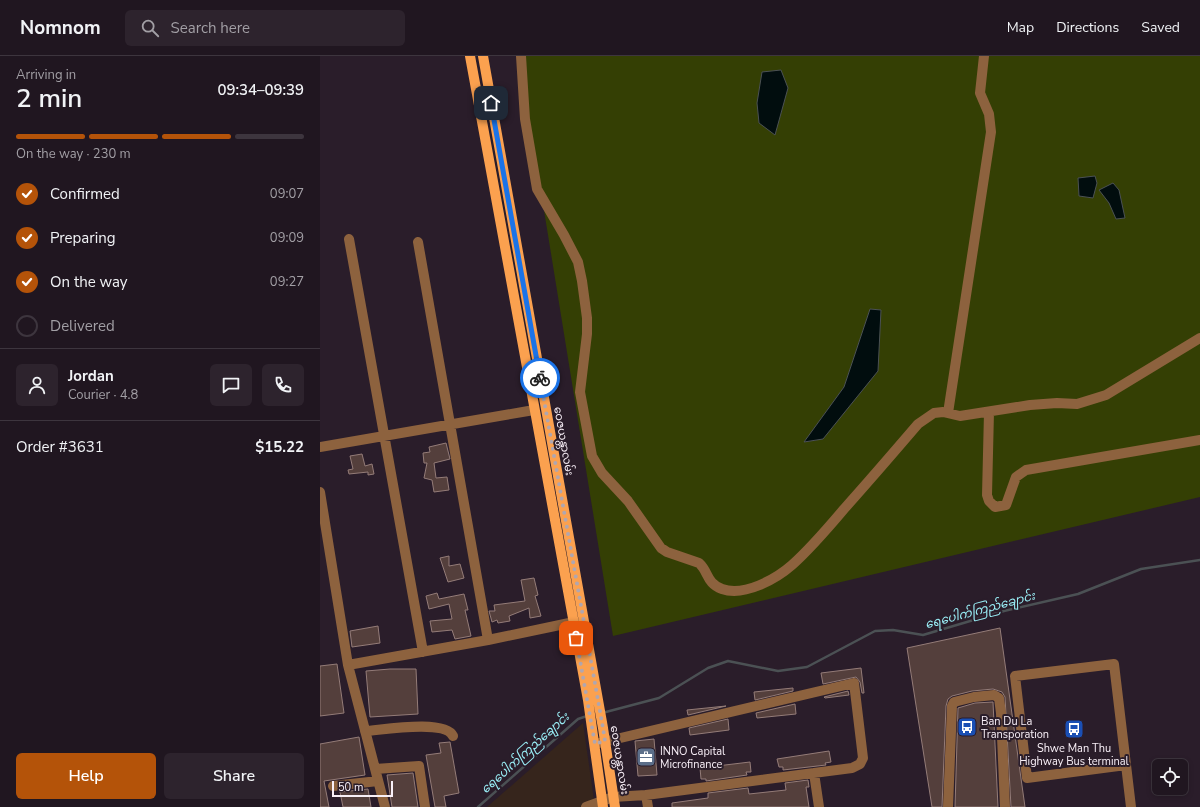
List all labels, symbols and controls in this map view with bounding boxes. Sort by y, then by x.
search box [125,10,405,46]
text: Nomnom [20,15,101,41]
icon: search [139,17,161,39]
text: Search here [171,18,250,38]
text: Map [1007,18,1034,37]
text: Directions [1056,18,1119,37]
text: Saved [1141,18,1180,37]
text: Arriving in [16,66,76,84]
text: 09:34–09:39 [217,80,304,100]
text: 2 min [16,81,82,116]
pin [474,86,508,120]
icon: home [480,92,502,114]
text: On the way · 230 m [16,145,131,163]
icon: check [16,183,38,205]
text: Confirmed [50,184,120,204]
text: 09:07 [270,185,304,203]
icon: check [16,227,38,249]
text: Preparing [50,228,115,248]
text: 09:09 [270,229,304,247]
icon: check [16,271,38,293]
text: On the way [50,272,128,292]
text: 09:27 [270,273,304,291]
text: Delivered [50,316,115,336]
courier [520,358,560,398]
button: person [16,364,58,406]
button: chat [210,364,252,406]
button: phone [262,364,304,406]
text: Jordan [68,366,114,386]
icon: bike [529,367,551,389]
text: Courier · 4.8 [68,386,138,404]
street label: ဝေဇယန္တာလမ်း [549,405,577,477]
text: Order #3631 [16,437,104,457]
text: $15.22 [255,437,304,457]
water label: ရေပေါက်ကြည်ချောင်း [923,586,1038,634]
pin [559,621,593,655]
icon: bag [565,627,587,649]
water label: ရေပေါက်ကြည်ချောင်း [477,708,574,798]
place label: Ban Du La Transporation [981,714,1049,742]
bus stop icon: Ban Du La Transporation [956,716,978,738]
bus stop icon: Shwe Man Thu Highway Bus terminal [1063,718,1085,740]
street label: ဝေဇယန္တာလမ်း [606,724,632,796]
place label: Shwe Man Thu Highway Bus terminal [1019,741,1130,769]
place label: INNO Capital Microfinance [660,744,726,772]
office icon: INNO Capital Microfinance [635,746,657,768]
button: Help [16,753,156,799]
button: Share [164,753,304,799]
map controls [1152,759,1188,795]
button: locate [1152,759,1188,795]
scale bar [332,779,393,798]
text: 50 m [338,780,363,795]

